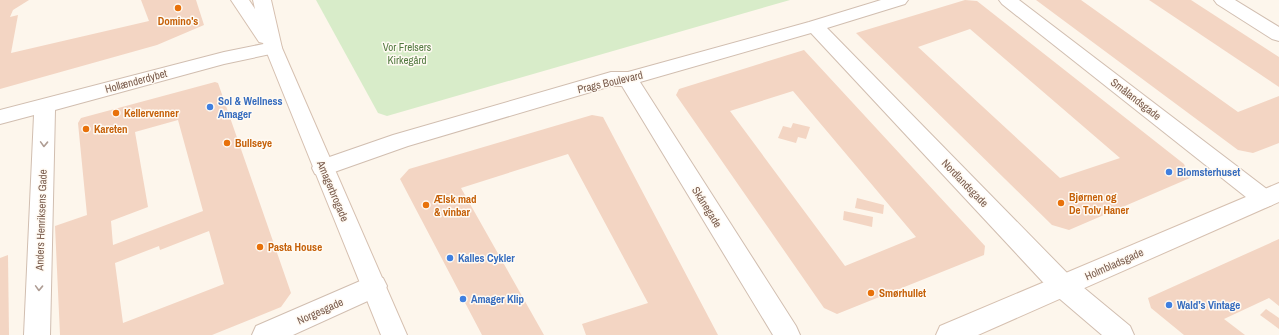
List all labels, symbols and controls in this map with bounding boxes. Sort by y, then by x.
marker: Domino's [173,3,183,13]
place label: Domino's [158,14,198,28]
park label: Vor Frelsers Kirkegård [383,40,432,67]
street label: Hollænderdybet [103,66,169,96]
street label: Prags Boulevard [576,68,644,96]
street label: Smålandsgade [1108,75,1164,123]
place label: Sol & Wellness Amager [218,94,283,121]
marker: Sol & Wellness Amager [205,102,215,112]
place label: Kellervenner [124,106,179,120]
marker: Kellervenner [111,108,121,118]
place label: Kareten [94,122,128,136]
marker: Kareten [81,124,91,134]
place label: Bullseye [235,136,272,150]
marker: Bullseye [222,138,232,148]
one-way arrow [40,141,48,147]
street label: Nordlandsgade [939,156,991,210]
street label: Amagerbrogade [314,158,352,224]
place label: Blomsterhuset [1177,165,1240,179]
marker: Blomsterhuset [1164,167,1174,177]
street label: Anders Henriksens Gade [32,169,50,272]
street label: Skånegade [689,184,725,230]
place label: Bjørnen og De Tolv Haner [1069,190,1129,217]
place label: Ælsk mad & vinbar [433,192,477,219]
marker: Bjørnen og De Tolv Haner [1056,198,1066,208]
marker: Ælsk mad & vinbar [421,200,431,210]
place label: Pasta House [268,240,322,254]
marker: Pasta House [255,242,265,252]
street label: Holmbladsgade [1083,245,1145,283]
place label: Kalles Cykler [458,251,515,265]
marker: Kalles Cykler [445,253,455,263]
one-way arrow [35,285,43,291]
place label: Smørhullet [879,286,926,300]
marker: Smørhullet [866,288,876,298]
place label: Amager Klip [471,292,525,306]
marker: Amager Klip [458,294,468,304]
street label: Norgesgade [295,295,345,327]
place label: Wald’s Vintage [1177,298,1240,312]
marker: Wald’s Vintage [1164,300,1174,310]

